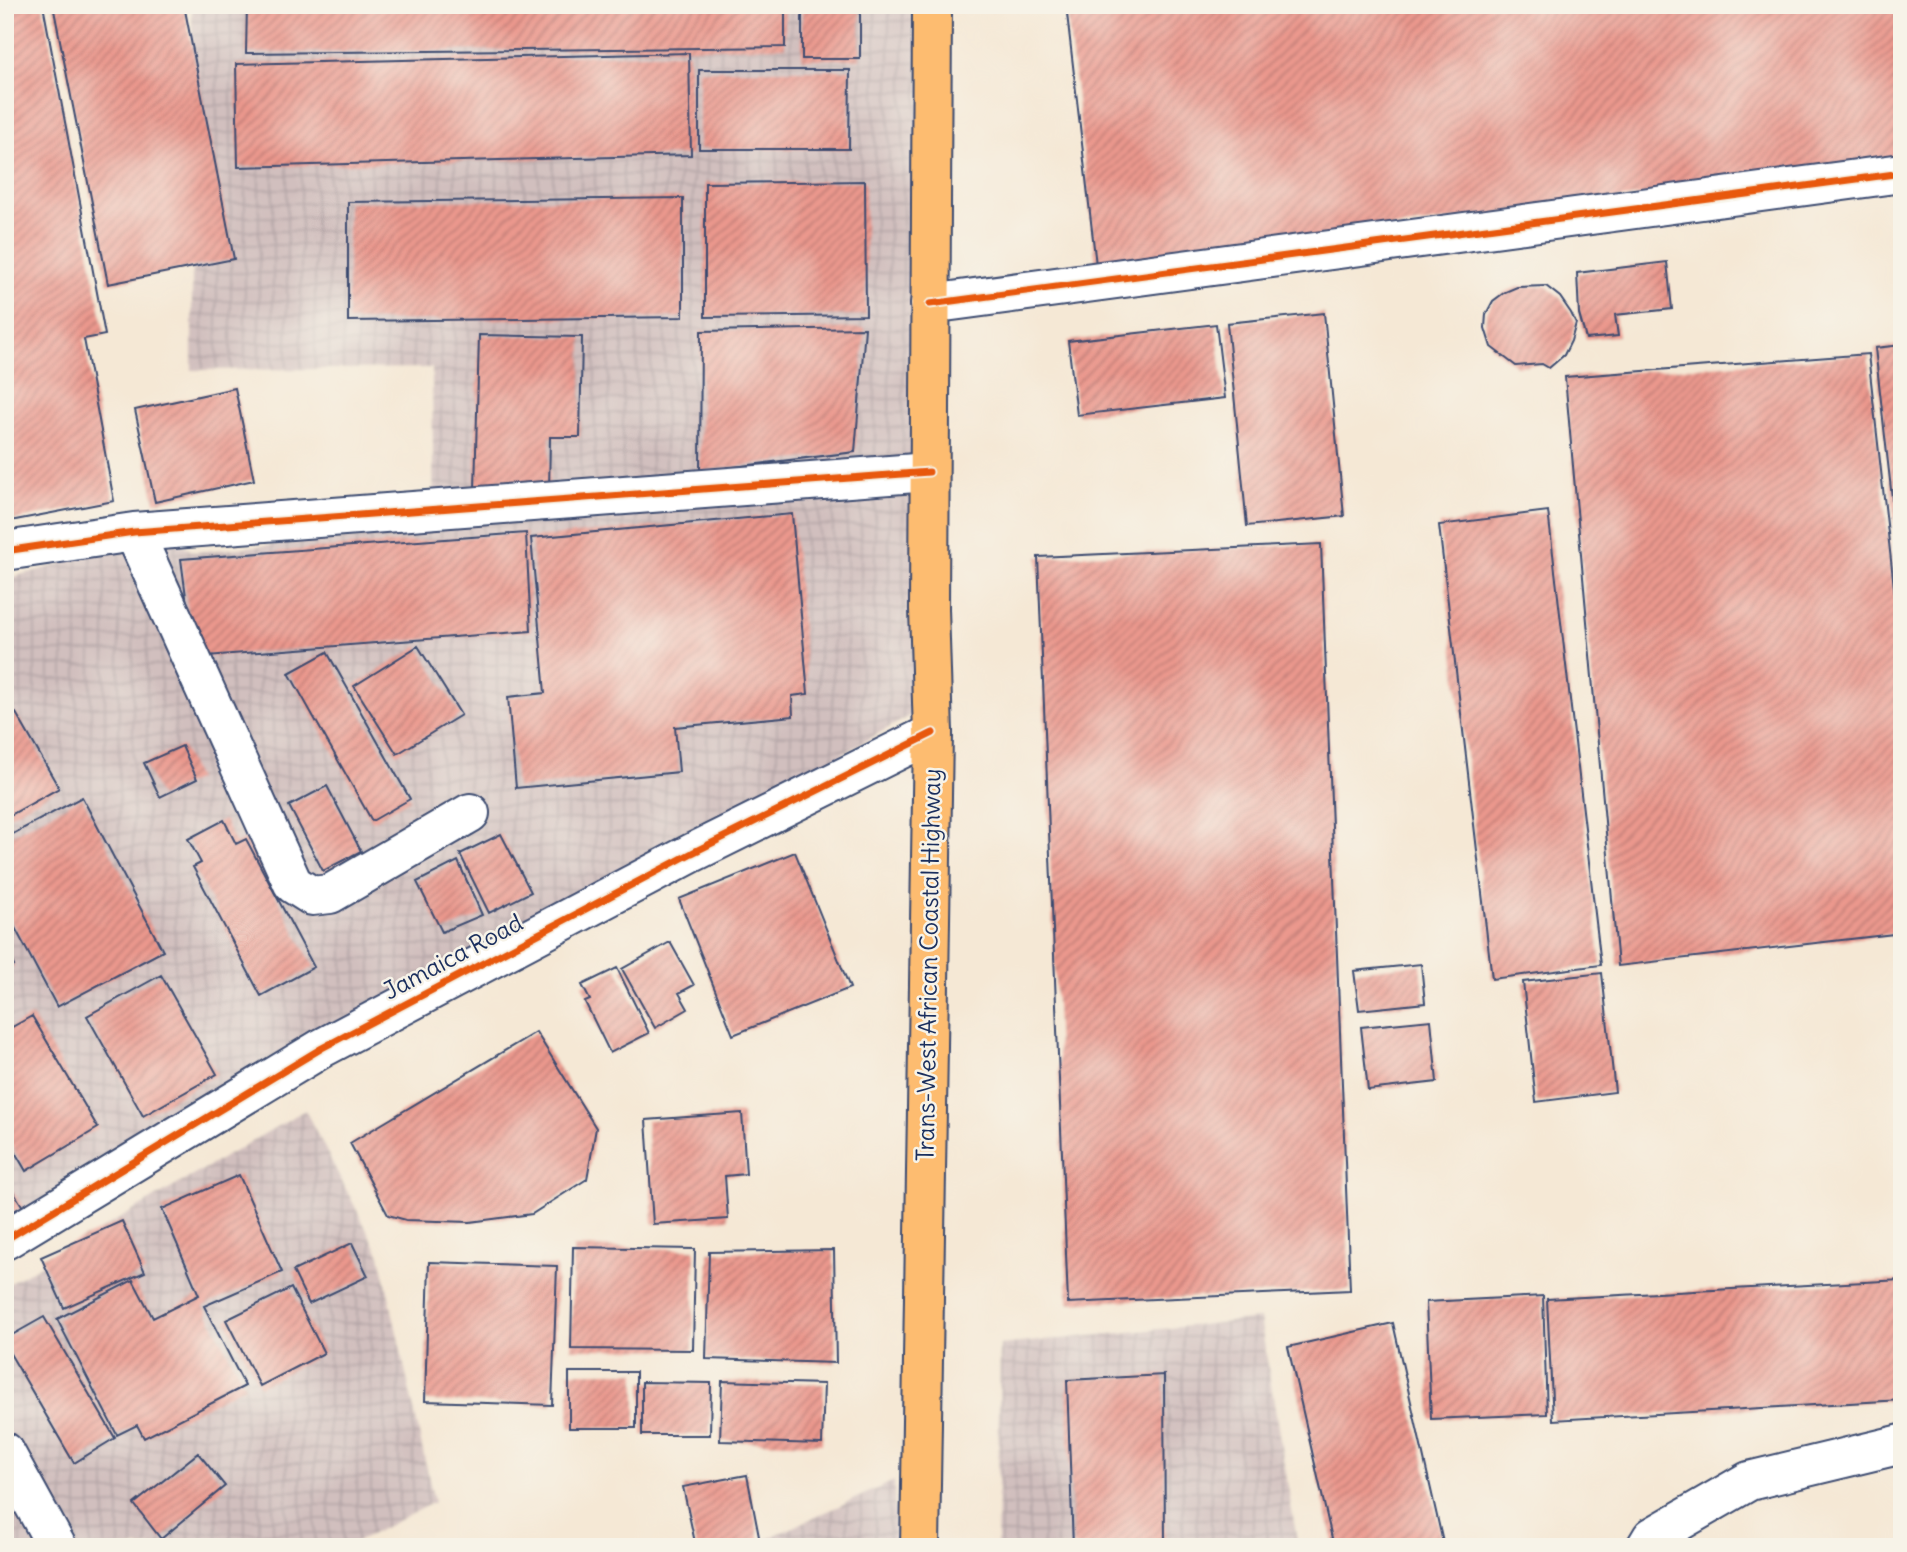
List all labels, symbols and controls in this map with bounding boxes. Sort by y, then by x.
street label: Trans-West African Coastal Highway [910,768,946,1162]
street label: Jamaica Road [378,907,527,1005]

